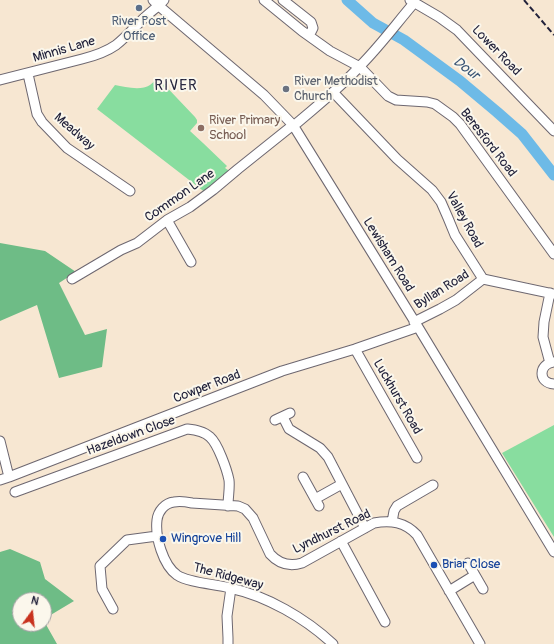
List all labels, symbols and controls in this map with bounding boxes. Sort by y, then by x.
marker: River Post Office [134,3,144,13]
place label: River Post Office [111,14,167,45]
street label: Lower Road [468,23,524,79]
street label: Minnis Lane [31,34,97,66]
water label: Dour [450,54,482,84]
place label: River Methodist Church [294,74,378,105]
district label: RIVER [154,77,198,95]
marker: River Methodist Church [281,84,291,94]
street label: Beresford Road [457,106,519,180]
street label: Meadway [51,110,97,154]
place label: River Primary School [209,113,280,144]
marker: River Primary School [196,123,206,133]
street label: Common Lane [142,166,218,226]
street label: Valley Road [442,189,486,251]
street label: Lewisham Road [359,215,417,295]
street label: Byllan Road [412,267,472,313]
street label: Luckhurst Road [369,357,425,437]
street label: Cowper Road [171,367,243,407]
street label: Hazeldown Close [85,413,177,459]
street label: Lyndhurst Road [291,506,373,558]
place label: Wingrove Hill [171,531,241,547]
marker: Wingrove Hill [158,534,168,544]
place label: Briar Close [442,557,500,573]
street label: The Ridgeway [191,560,265,594]
marker: Briar Close [429,560,439,570]
north arrow [12,592,52,632]
text: N [30,594,40,608]

